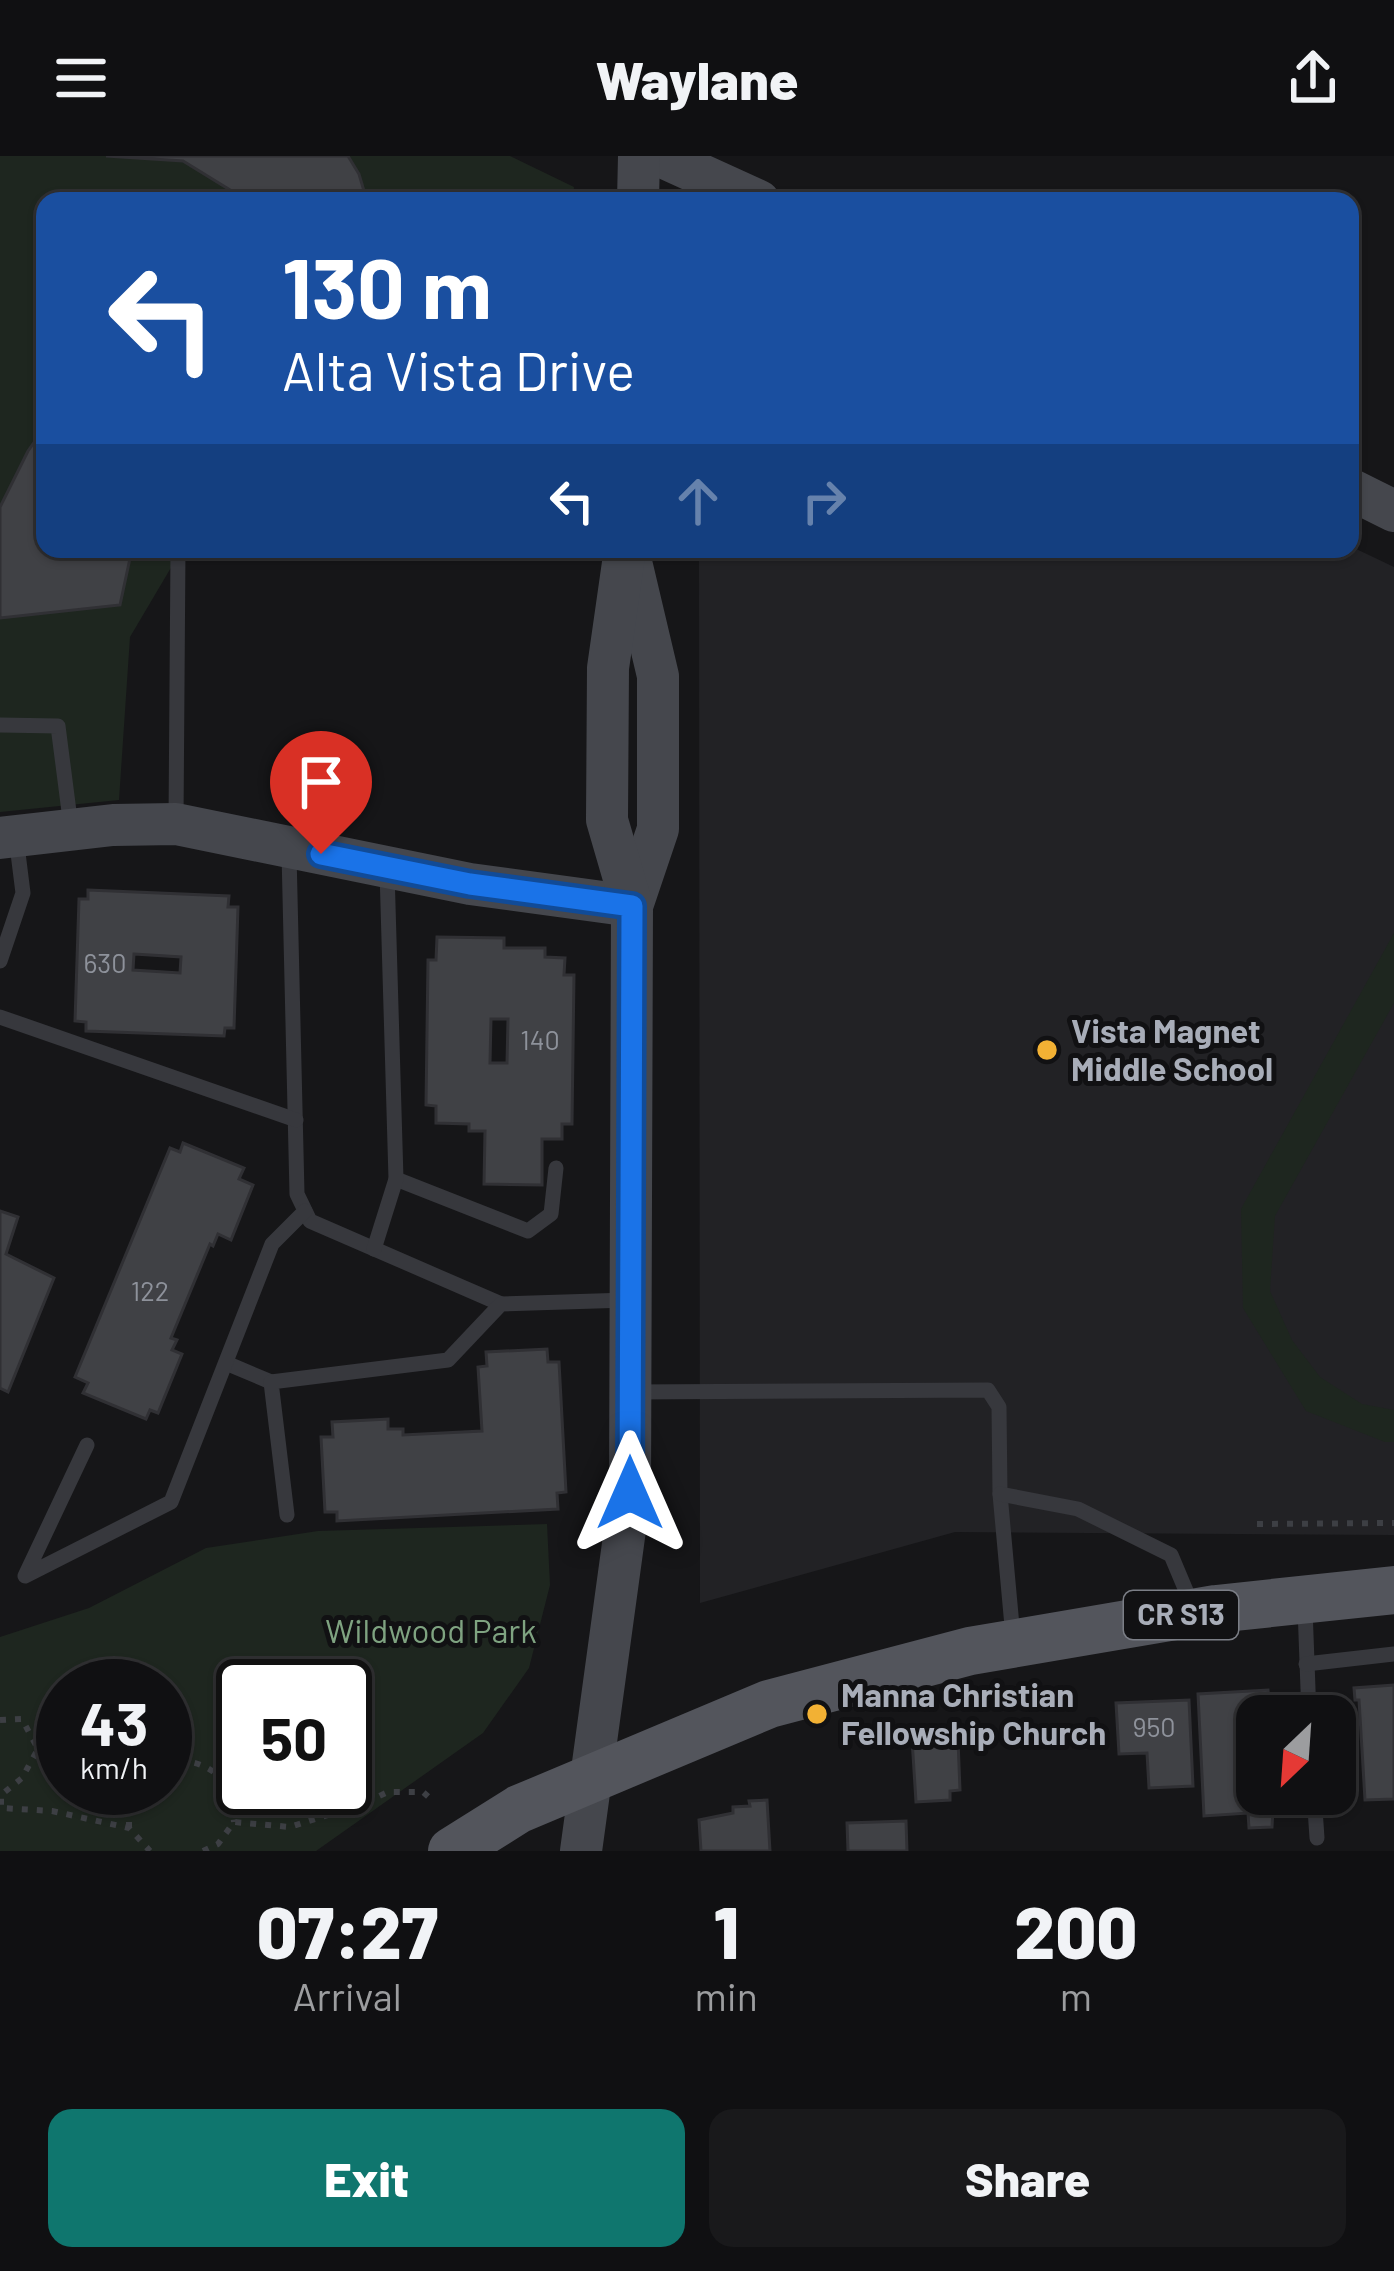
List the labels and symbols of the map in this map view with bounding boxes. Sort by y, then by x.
pin [270,731,372,854]
house number: 630 [83,946,127,978]
place label: Vista Magnet Middle School [1071,1010,1273,1088]
house number: 140 [520,1023,560,1055]
marker: Vista Magnet Middle School [1034,1037,1060,1063]
house number: 122 [131,1274,169,1306]
position arrow [567,1430,693,1556]
road number: CR S13 [1124,1591,1238,1639]
park label: Wildwood Park [325,1610,537,1650]
speed limit sign: 50 [216,1659,372,1815]
place label: Manna Christian Fellowship Church [841,1674,1106,1752]
north arrow [1236,1695,1356,1815]
marker: Manna Christian Fellowship Church [804,1701,830,1727]
house number: 950 [1132,1710,1176,1742]

